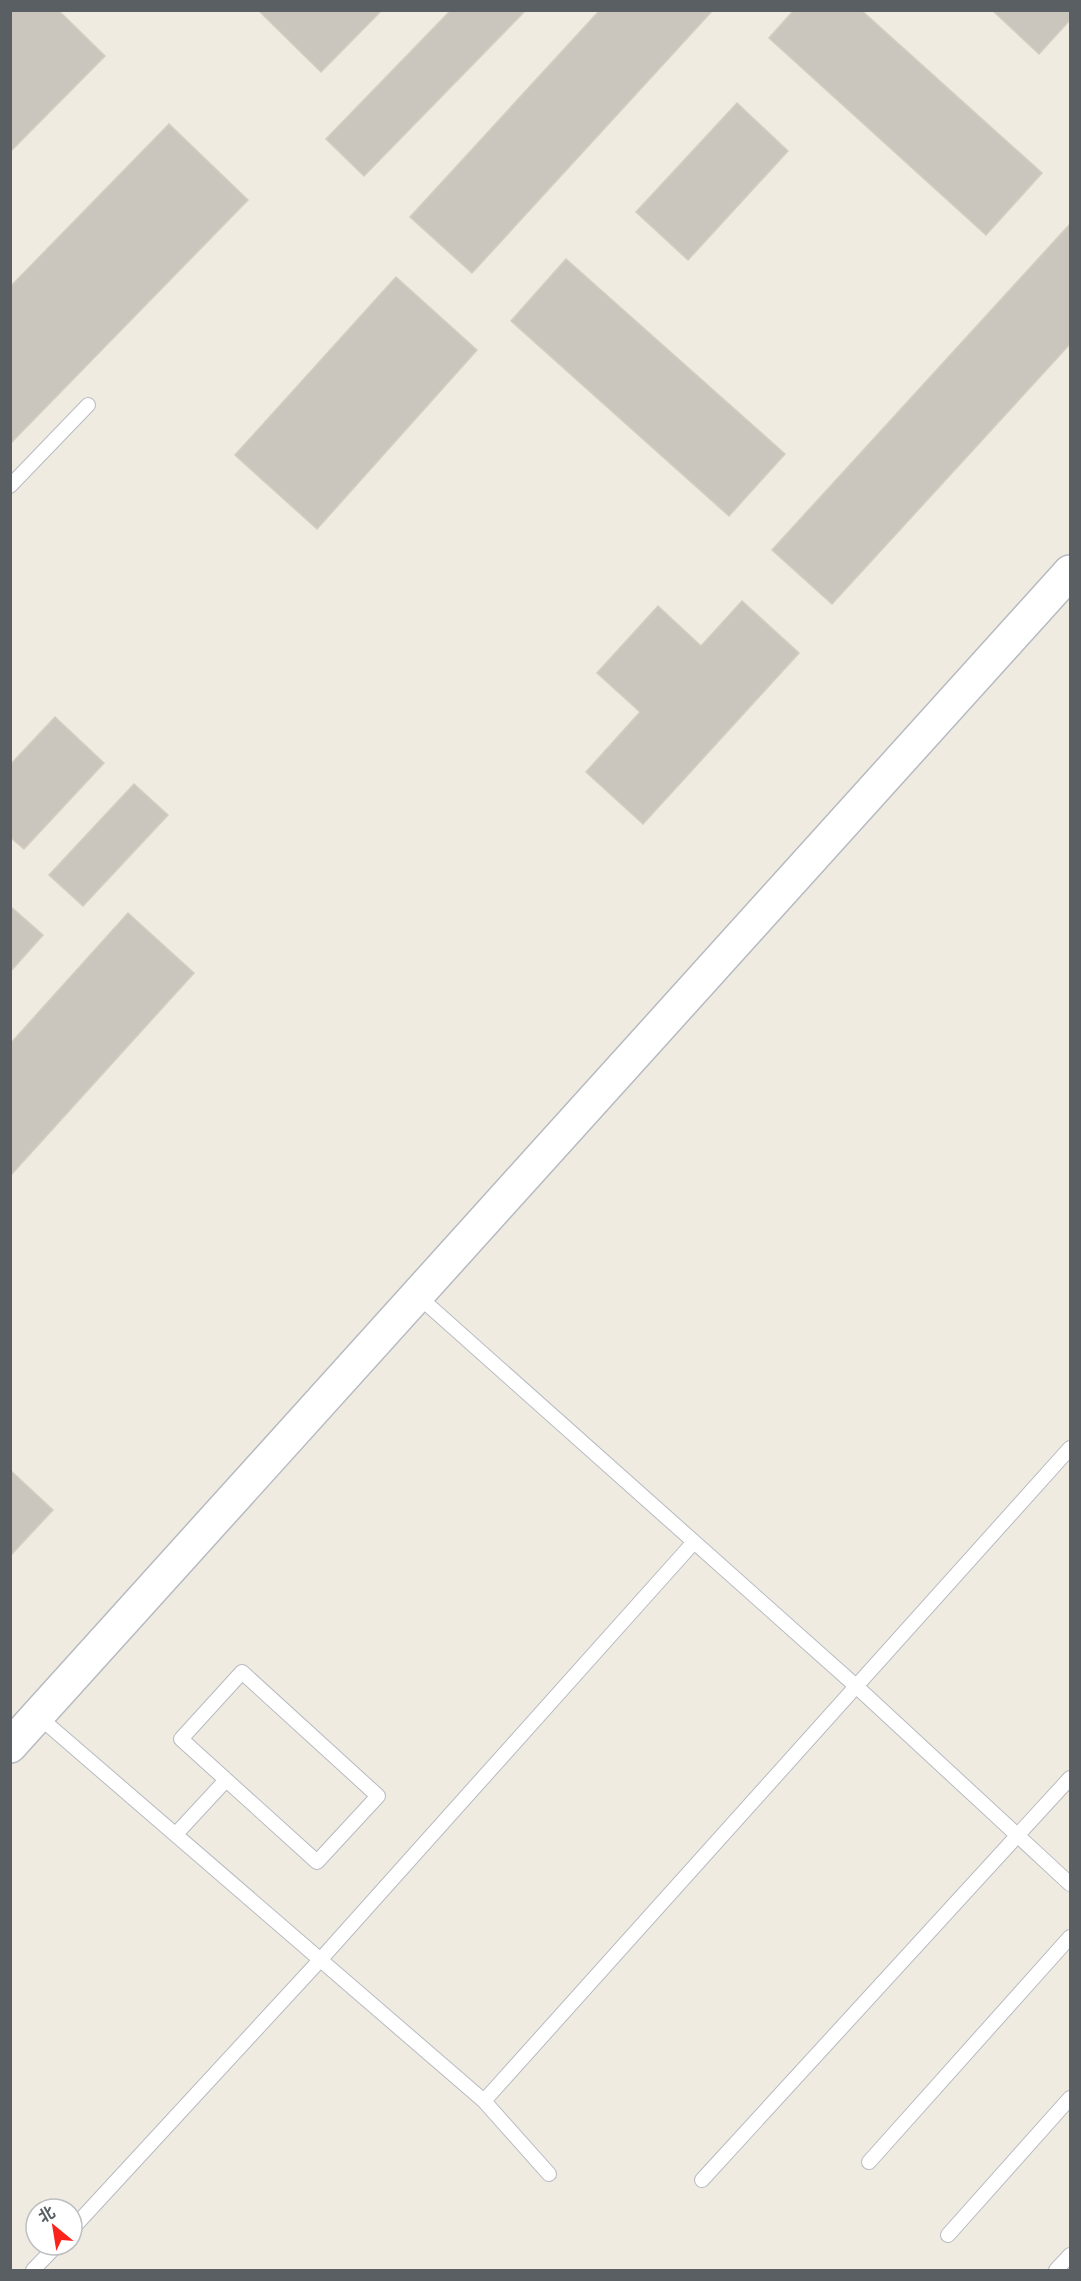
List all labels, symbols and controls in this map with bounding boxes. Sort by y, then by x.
north arrow [24,2197,84,2257]
text: 北 [34,2200,59,2228]

